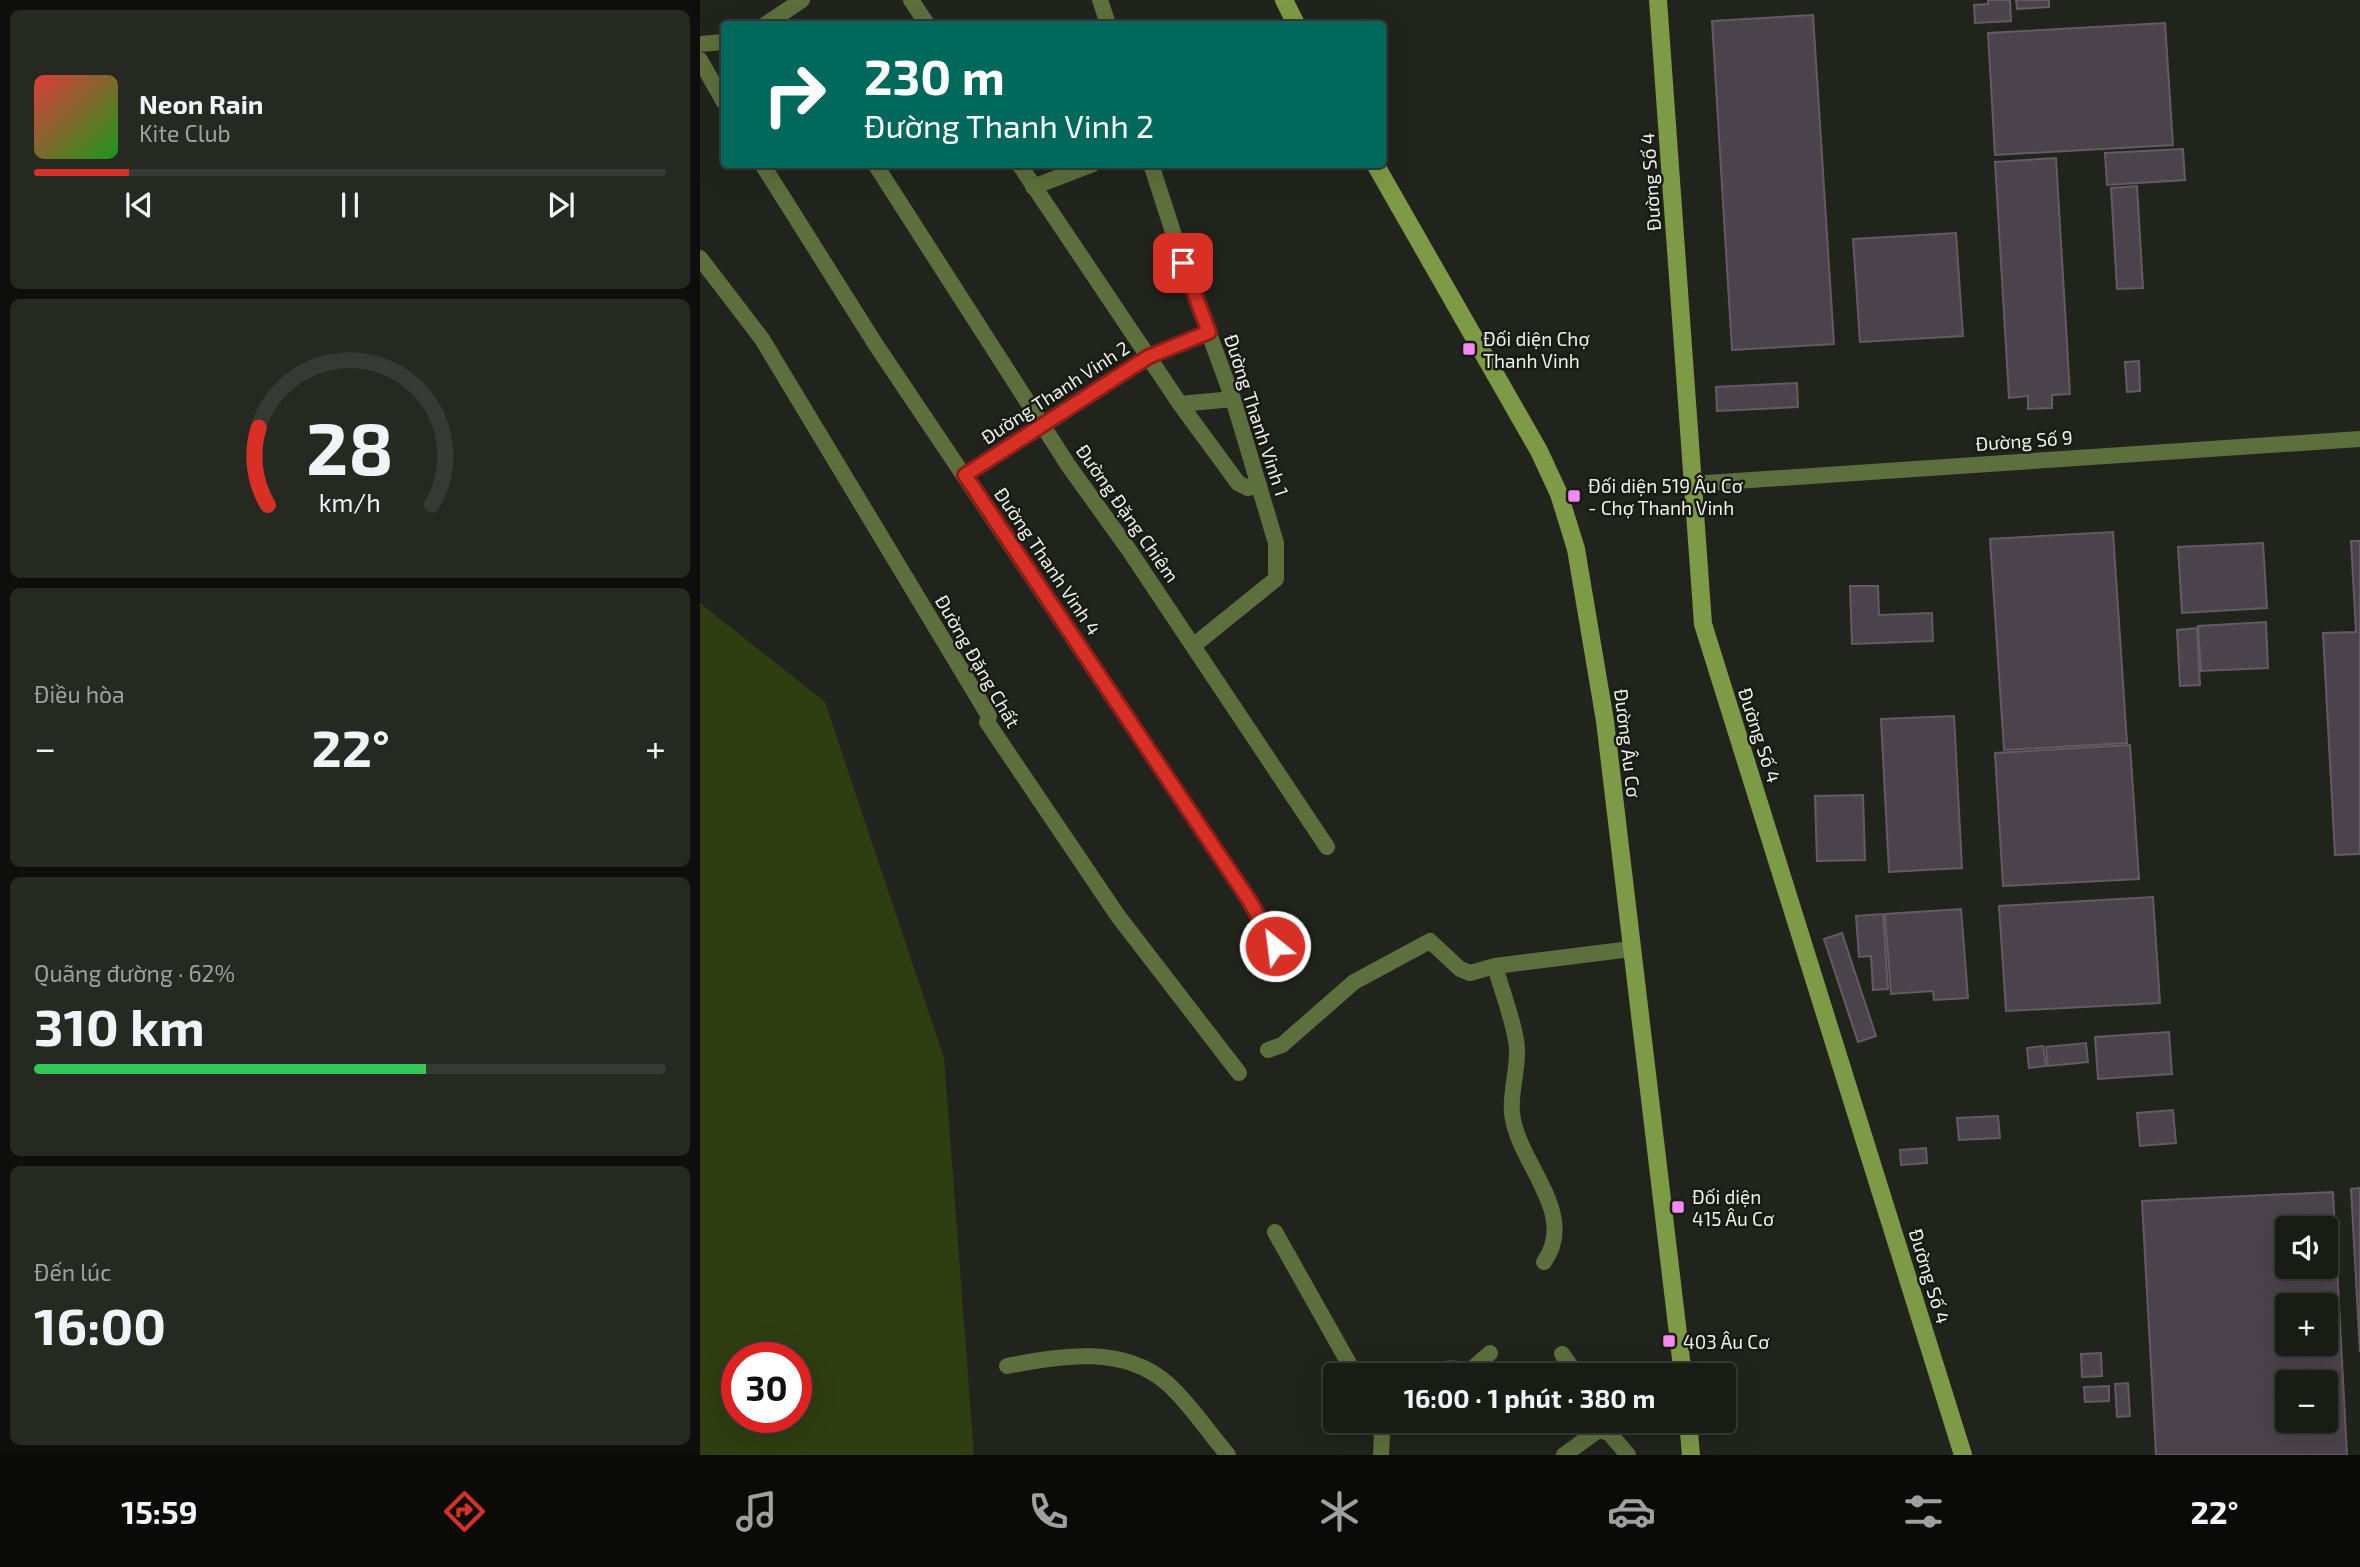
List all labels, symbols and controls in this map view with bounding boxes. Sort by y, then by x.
text: 230 m [864,46,1005,105]
icon: right [749,49,840,140]
text: Neon Rain [139,88,263,119]
text: Đường Thanh Vinh 2 [864,106,1154,144]
text: Kite Club [139,119,231,147]
street label: Đường Số 4 [1635,132,1665,232]
icon: previous [120,186,158,224]
icon: pause [331,186,369,224]
icon: next [542,186,580,224]
pin [1153,233,1213,293]
icon: arrive [1164,244,1202,282]
place label: Đối diện Chợ Thanh Vinh [1483,327,1590,372]
street label: Đường Thanh Vinh 1 [1220,331,1294,499]
street label: Đường Thanh Vinh 2 [977,335,1133,449]
marker: Đối diện Chợ Thanh Vinh [1461,341,1477,357]
text: 28 [306,402,394,490]
street label: Đường Số 9 [1975,425,2073,455]
street label: Đường Đặng Chiêm [1072,439,1184,587]
place label: Đối diện 519 Âu Cơ - Chợ Thanh Vinh [1588,474,1744,519]
street label: Đường Thanh Vinh 4 [990,483,1106,639]
text: km/h [319,486,381,516]
marker: Đối diện 519 Âu Cơ - Chợ Thanh Vinh [1566,488,1582,504]
street label: Đường Đặng Chất [931,591,1025,731]
text: Điều hòa [34,680,125,708]
street label: Đường Số 4 [1734,685,1786,785]
street label: Đường Âu Cơ [1610,687,1646,800]
text: 22° [311,715,390,777]
text: − [34,724,56,770]
text: + [645,724,666,770]
position arrow [1238,909,1312,983]
text: Quãng đường · 62% [34,959,235,987]
text: 310 km [34,994,205,1056]
place label: Đối diện 415 Âu Cơ [1692,1185,1775,1230]
marker: Đối diện 415 Âu Cơ [1670,1199,1686,1215]
map controls [2275,1216,2338,1433]
button: sound [2275,1216,2338,1279]
street label: Đường Số 4 [1905,1226,1955,1326]
text: Đến lúc [34,1258,111,1286]
text: 16:00 [34,1293,166,1355]
button: + [2275,1293,2338,1356]
place label: 403 Âu Cơ [1683,1330,1770,1353]
marker: 403 Âu Cơ [1661,1333,1677,1349]
speed limit sign: 30 [721,1342,812,1433]
button: − [2275,1370,2338,1433]
text: 16:00 · 1 phút · 380 m [1404,1382,1655,1413]
icon: directions [440,1487,489,1536]
icon: music [732,1487,781,1536]
icon: phone [1024,1487,1073,1536]
icon: climate [1315,1487,1364,1536]
icon: car [1607,1487,1656,1536]
icon: filters [1899,1487,1948,1536]
text: 15:59 [121,1492,198,1530]
text: 22° [2190,1492,2239,1530]

